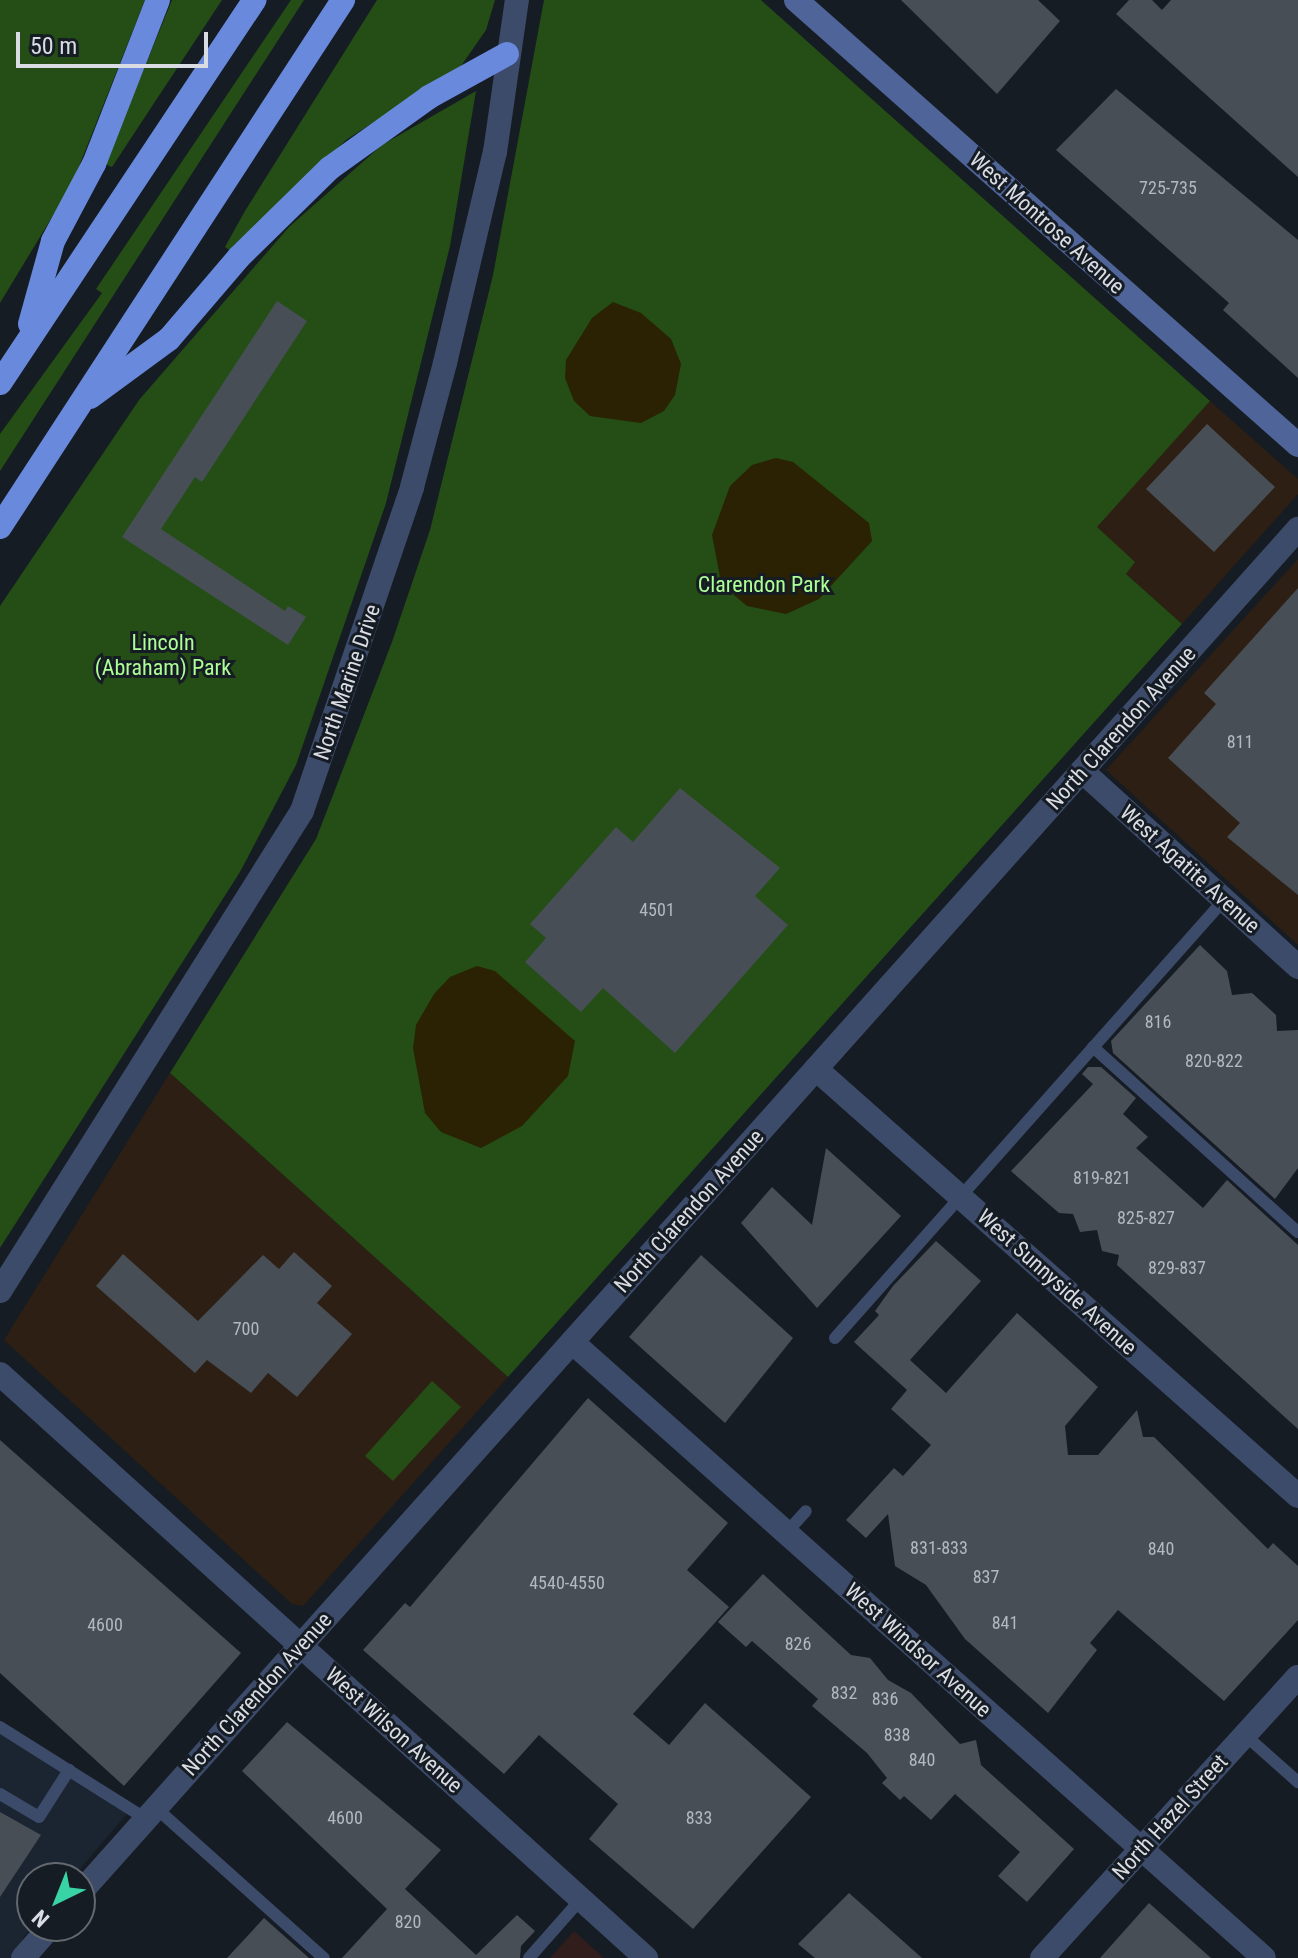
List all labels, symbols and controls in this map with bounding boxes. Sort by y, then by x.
scale bar [20,16,212,66]
text: 50 m [30,32,77,60]
street label: West Montrose Avenue [964,146,1130,300]
house number: 725-735 [1139,177,1197,199]
park label: Clarendon Park [698,572,830,598]
street label: North Marine Drive [308,601,386,763]
park label: Lincoln (Abraham) Park [95,629,231,680]
street label: North Clarendon Avenue [1041,641,1201,815]
house number: 811 [1227,731,1253,753]
street label: West Agatite Avenue [1115,799,1265,939]
house number: 4501 [639,899,675,921]
house number: 816 [1145,1011,1171,1033]
house number: 820-822 [1185,1050,1243,1072]
street label: North Clarendon Avenue [609,1124,769,1298]
house number: 819-821 [1073,1167,1131,1189]
street label: West Sunnyside Avenue [972,1203,1142,1361]
house number: 825-827 [1117,1207,1175,1229]
house number: 829-837 [1148,1257,1206,1279]
house number: 700 [233,1318,259,1340]
house number: 831-833 [910,1537,968,1559]
house number: 840 [1148,1538,1174,1560]
house number: 837 [973,1566,999,1588]
house number: 4540-4550 [529,1572,605,1594]
street label: West Windsor Avenue [839,1577,997,1723]
street label: North Clarendon Avenue [177,1607,337,1781]
house number: 841 [992,1612,1018,1634]
house number: 4600 [87,1614,123,1636]
house number: 826 [785,1633,811,1655]
street label: West Wilson Avenue [320,1662,468,1798]
house number: 832 [831,1682,857,1704]
house number: 836 [872,1688,898,1710]
house number: 838 [884,1724,910,1746]
house number: 840 [909,1749,935,1771]
street label: North Hazel Street [1107,1749,1233,1885]
house number: 4600 [327,1807,363,1829]
house number: 833 [686,1807,712,1829]
north arrow [16,1862,96,1942]
text: N [27,1905,54,1932]
house number: 820 [395,1911,421,1933]

